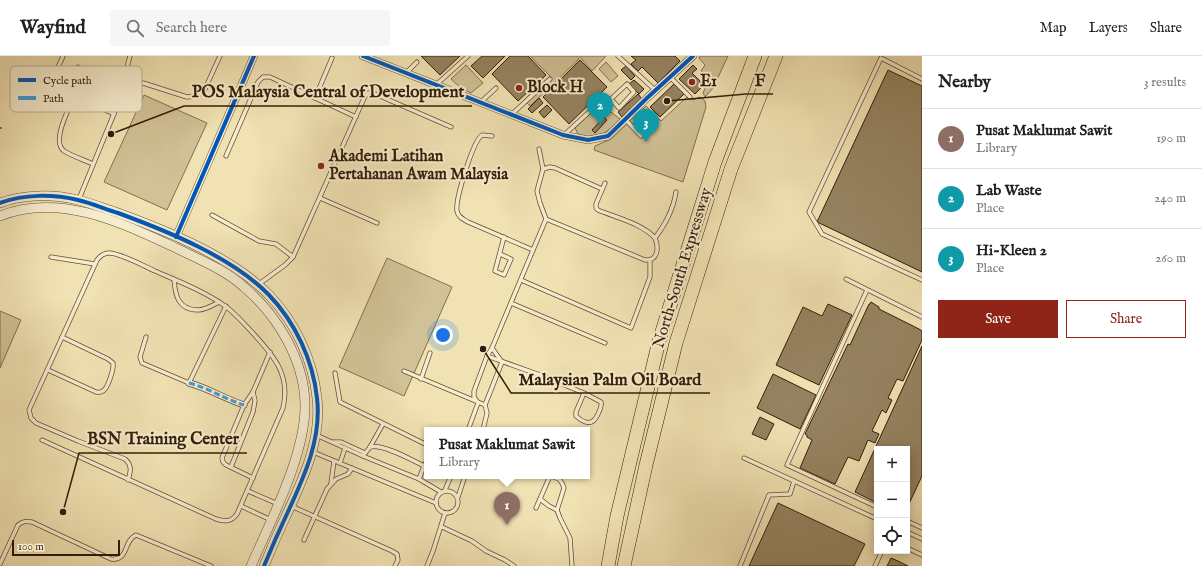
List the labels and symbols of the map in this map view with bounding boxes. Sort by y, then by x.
callout: F [746,65,773,94]
legend [10,66,142,112]
text: F [755,71,766,92]
place label: E1 [700,72,717,92]
text: Cycle path [43,74,92,88]
callout: POS Malaysia Central of Development [184,77,472,106]
marker: E1 [687,77,697,87]
place label: Block H [527,78,583,98]
text: POS Malaysia Central of Development [192,82,464,103]
marker: Block H [514,83,524,93]
text: Path [43,92,64,106]
pin: 2 [587,92,613,125]
pin: 3 [633,109,659,142]
place label: Akademi Latihan Pertahanan Awam Malaysia [328,147,509,185]
marker: Akademi Latihan Pertahanan Awam Malaysia [316,161,326,171]
street label: North–South Expressway [649,185,717,351]
your location [433,325,453,345]
callout: Malaysian Palm Oil Board [511,364,710,393]
text: Malaysian Palm Oil Board [519,370,702,391]
callout: BSN Training Center [79,424,247,453]
text: BSN Training Center [87,429,240,450]
pin: 1 [494,492,520,525]
scale bar [12,538,120,557]

